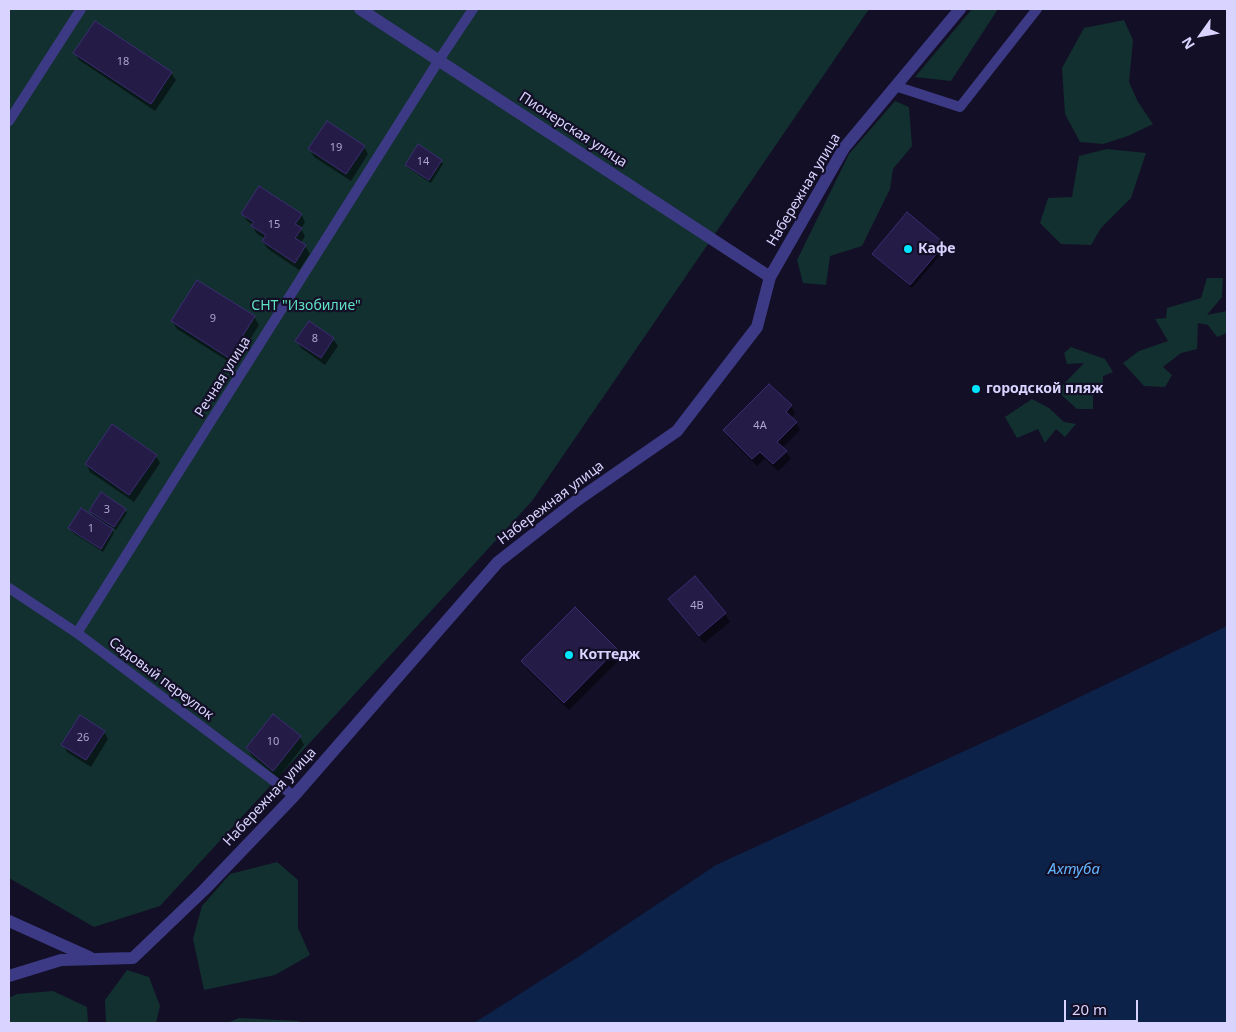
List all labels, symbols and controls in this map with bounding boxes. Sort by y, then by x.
north arrow [1176,10,1226,60]
text: N [1177,33,1199,53]
house number: 18 [117,55,129,69]
street label: Пионерская улица [516,89,630,171]
street label: Набережная улица [764,131,844,249]
house number: 19 [330,141,342,155]
house number: 14 [417,155,429,169]
house number: 15 [268,218,280,232]
place label: Кафе [918,241,955,257]
marker: Кафе [902,243,914,255]
park label: СНТ "Изобилие" [251,298,361,314]
house number: 9 [210,312,216,326]
house number: 8 [312,332,318,346]
street label: Речная улица [192,334,254,420]
place label: городской пляж [986,381,1103,397]
marker: городской пляж [970,383,982,395]
house number: 4А [753,419,767,433]
street label: Набережная улица [495,458,607,548]
house number: 3 [104,503,110,517]
house number: 1 [88,522,94,536]
house number: 4В [690,599,704,613]
street label: Садовый переулок [105,634,217,724]
place label: Коттедж [579,647,640,663]
marker: Коттедж [563,649,575,661]
house number: 26 [77,731,89,745]
house number: 10 [267,735,279,749]
street label: Набережная улица [220,744,320,850]
water label: Ахтуба [1048,861,1100,879]
scale bar [1066,990,1140,1022]
text: 20 m [1072,999,1107,1019]

